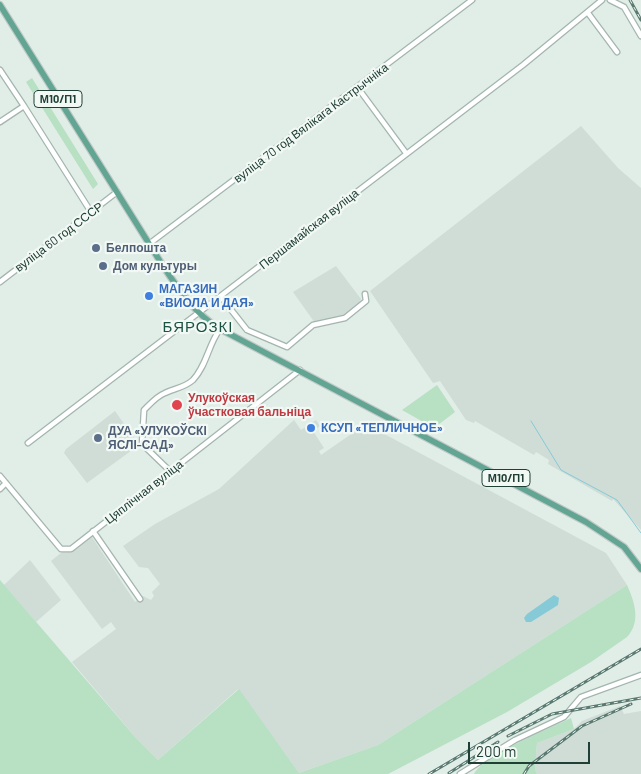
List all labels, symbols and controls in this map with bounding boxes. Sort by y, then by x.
street label: вуліца 70 год Вялікага Кастрычніка [231,60,391,186]
road number: М10/П1 [34,90,82,108]
street label: Першамайская вуліца [256,186,362,272]
street label: вуліца 60 год СССР [12,199,106,275]
place label: Белпошта [106,241,166,255]
marker: Белпошта [90,242,102,254]
place label: Дом культуры [113,259,197,273]
marker: Дом культуры [97,260,109,272]
place label: МАГАЗИН «ВИОЛА И ДАЯ» [159,282,254,310]
marker: МАГАЗИН «ВИОЛА И ДАЯ» [143,290,155,302]
district label: БЯРОЗКІ [162,318,234,336]
place label: Улукоўская ўчастковая бальніца [188,391,311,419]
marker: Улукоўская ўчастковая бальніца [170,398,184,412]
place label: КСУП «ТЕПЛИЧНОЕ» [321,421,443,435]
marker: КСУП «ТЕПЛИЧНОЕ» [305,422,317,434]
place label: ДУА «УЛУКОЎСКІ ЯСЛІ-САД» [108,424,207,452]
marker: ДУА «УЛУКОЎСКІ ЯСЛІ-САД» [92,432,104,444]
street label: Цяплічная вуліца [102,457,186,527]
road number: М10/П1 [482,469,530,486]
scale bar [471,732,594,764]
text: 200 m [476,742,516,760]

